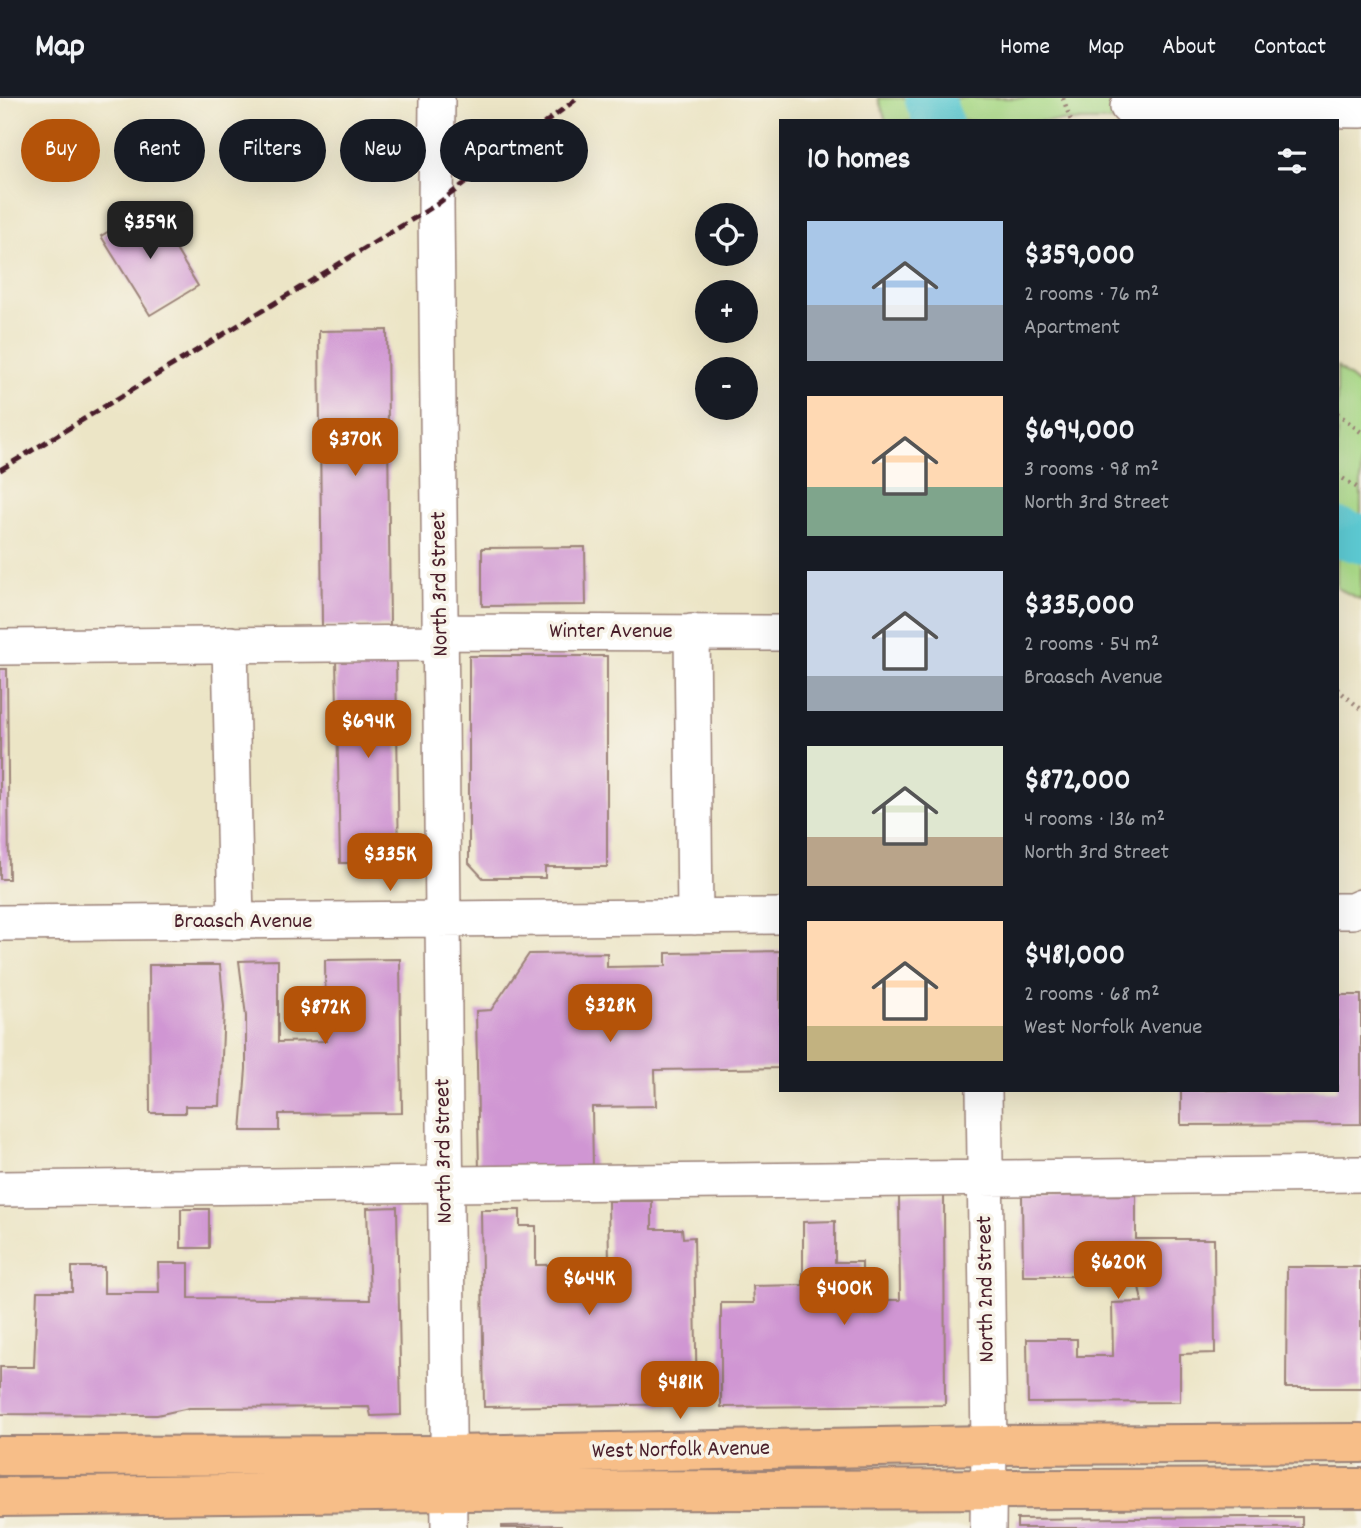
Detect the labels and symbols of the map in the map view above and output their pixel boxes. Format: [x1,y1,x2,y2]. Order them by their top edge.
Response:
pin: $359K [101,202,199,261]
pin: $370K [306,418,404,478]
street label: North 3rd Street [423,511,459,657]
street label: Winter Avenue [549,616,673,649]
pin: $694K [319,700,417,760]
pin: $335K [341,834,439,893]
street label: Braasch Avenue [174,906,312,939]
pin: $328K [561,984,659,1044]
pin: $872K [276,986,374,1046]
street label: North 3rd Street [427,1078,463,1224]
street label: North 2nd Street [969,1215,1005,1363]
pin: $620K [1069,1242,1167,1301]
pin: $644K [540,1258,638,1317]
pin: $400K [795,1268,893,1327]
pin: $481K [631,1362,729,1421]
street label: West Norfolk Avenue [592,1433,770,1469]

